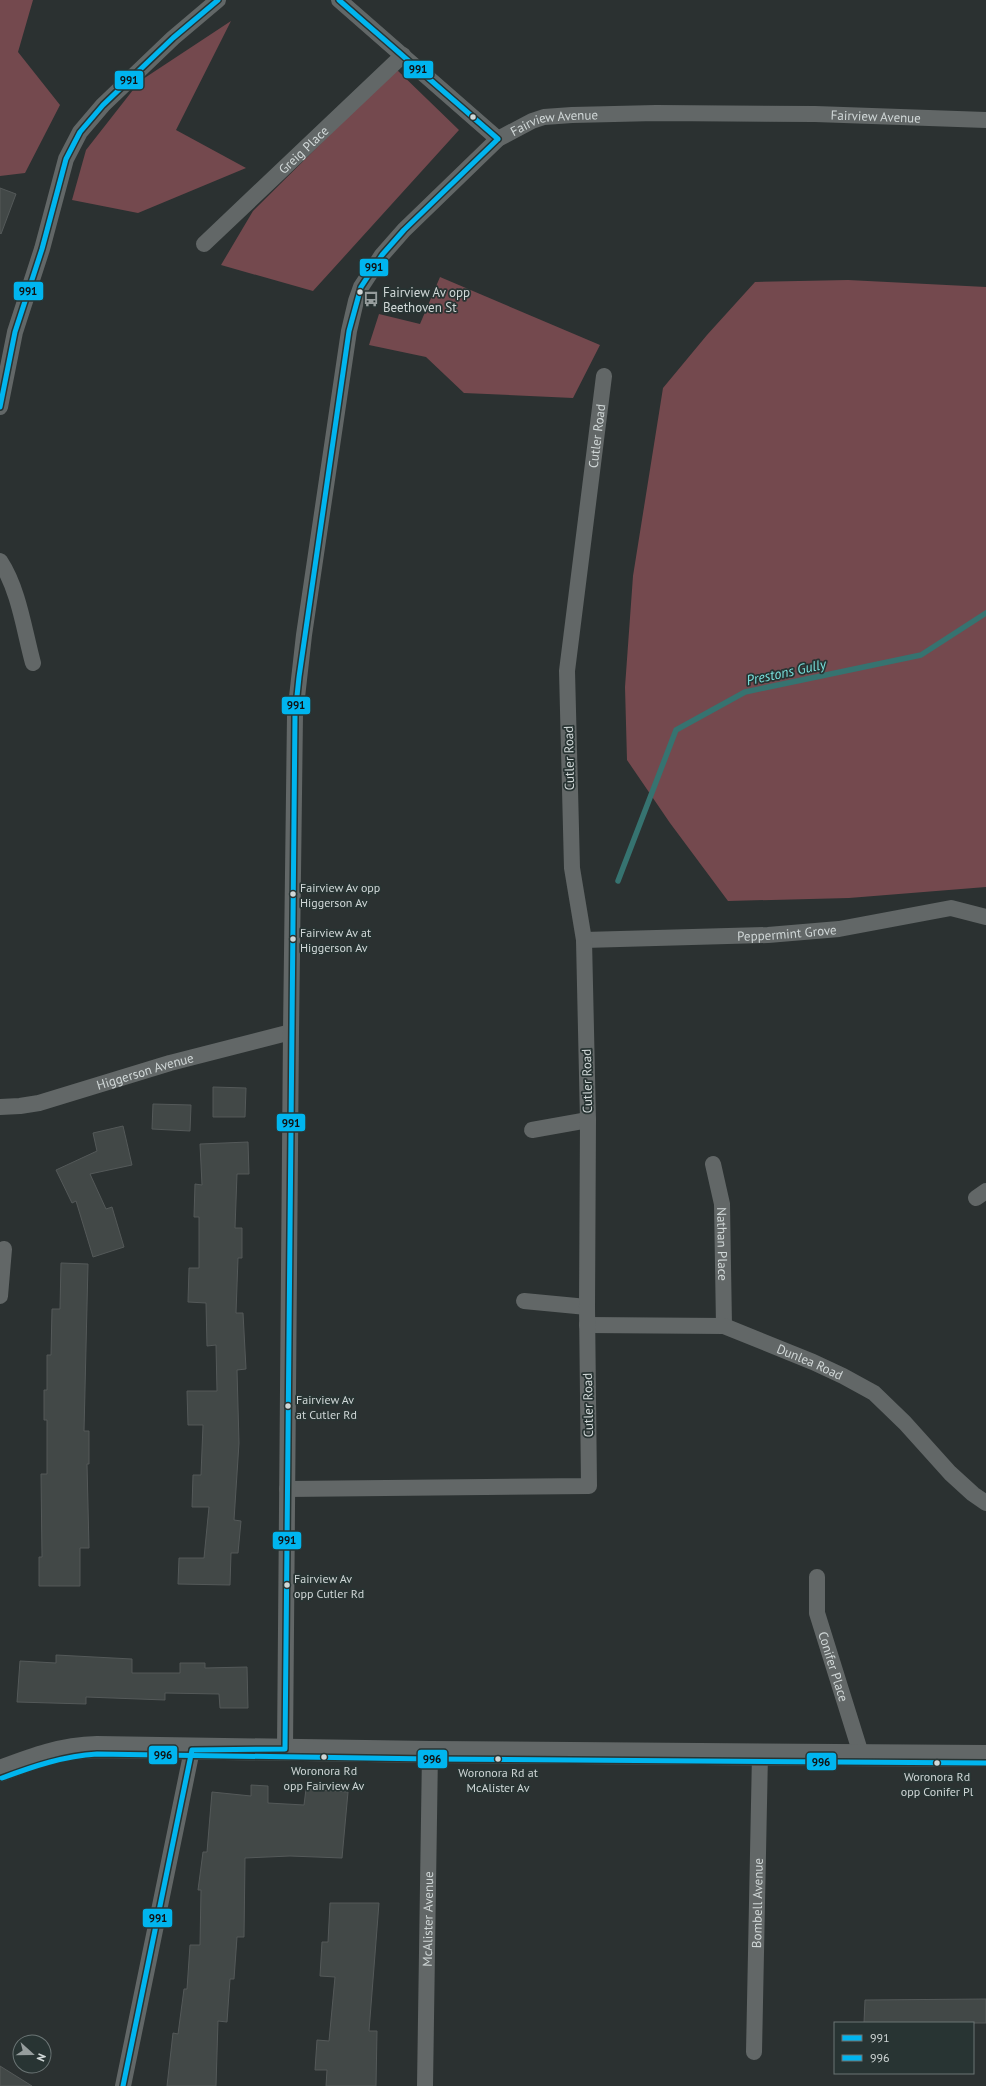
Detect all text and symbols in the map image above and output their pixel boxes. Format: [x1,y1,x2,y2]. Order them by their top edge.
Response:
line badge: 991 [403,60,434,79]
text: 991 [409,62,427,76]
line badge: 991 [114,70,144,90]
text: 991 [120,73,138,87]
street label: Fairview Avenue [507,106,598,140]
street label: Fairview Avenue [830,106,921,126]
unlabelled marker [468,112,478,122]
street label: Greig Place [275,122,332,177]
line badge: 991 [359,258,389,277]
text: 991 [365,260,383,274]
line badge: 991 [13,281,44,301]
text: 991 [19,284,37,298]
place label: Fairview Av opp Beethoven St [383,284,470,316]
unlabelled marker [355,287,365,297]
bus stop icon: Fairview Av opp Beethoven St [362,290,380,308]
street label: Cutler Road [584,403,609,469]
water label: Prestons Gully [744,655,828,689]
line badge: 991 [281,696,311,715]
text: 991 [287,698,305,712]
street label: Cutler Road [560,726,578,790]
place label: Fairview Av opp Higgerson Av [300,880,380,910]
marker: Fairview Av opp Higgerson Av [288,889,298,899]
street label: Peppermint Grove [737,921,837,944]
place label: Fairview Av at Higgerson Av [300,925,371,955]
marker: Fairview Av at Higgerson Av [288,934,298,944]
street label: Higgerson Avenue [94,1049,195,1093]
street label: Cutler Road [578,1049,596,1113]
line badge: 991 [276,1113,306,1132]
text: 991 [282,1116,300,1130]
street label: Nathan Place [714,1207,732,1281]
street label: Dunlea Road [774,1340,846,1383]
street label: Cutler Road [579,1373,597,1437]
place label: Fairview Av at Cutler Rd [296,1392,357,1422]
marker: Fairview Av at Cutler Rd [283,1401,293,1411]
line badge: 991 [272,1531,302,1550]
text: 991 [278,1533,296,1547]
place label: Fairview Av opp Cutler Rd [294,1571,364,1601]
marker: Fairview Av opp Cutler Rd [282,1580,292,1590]
street label: Conifer Place [815,1629,853,1704]
line badge: 996 [148,1745,178,1765]
text: 996 [154,1748,172,1762]
line badge: 996 [417,1749,448,1769]
marker: Woronora Rd opp Fairview Av [319,1752,329,1762]
text: 996 [423,1752,441,1766]
line badge: 996 [806,1752,837,1771]
marker: Woronora Rd at McAlister Av [493,1754,503,1764]
text: 996 [812,1755,830,1769]
marker: Woronora Rd opp Conifer Pl [932,1758,942,1768]
place label: Woronora Rd opp Fairview Av [284,1763,365,1793]
place label: Woronora Rd at McAlister Av [458,1765,538,1795]
place label: Woronora Rd opp Conifer Pl [901,1769,974,1799]
street label: Bombell Avenue [748,1858,766,1948]
street label: McAlister Avenue [418,1871,437,1967]
line badge: 991 [142,1908,173,1928]
text: 991 [149,1911,167,1925]
legend [834,2022,974,2074]
text: 991 [870,2030,890,2045]
north arrow [12,2034,52,2074]
text: 996 [870,2050,890,2065]
text: N [34,2052,49,2063]

